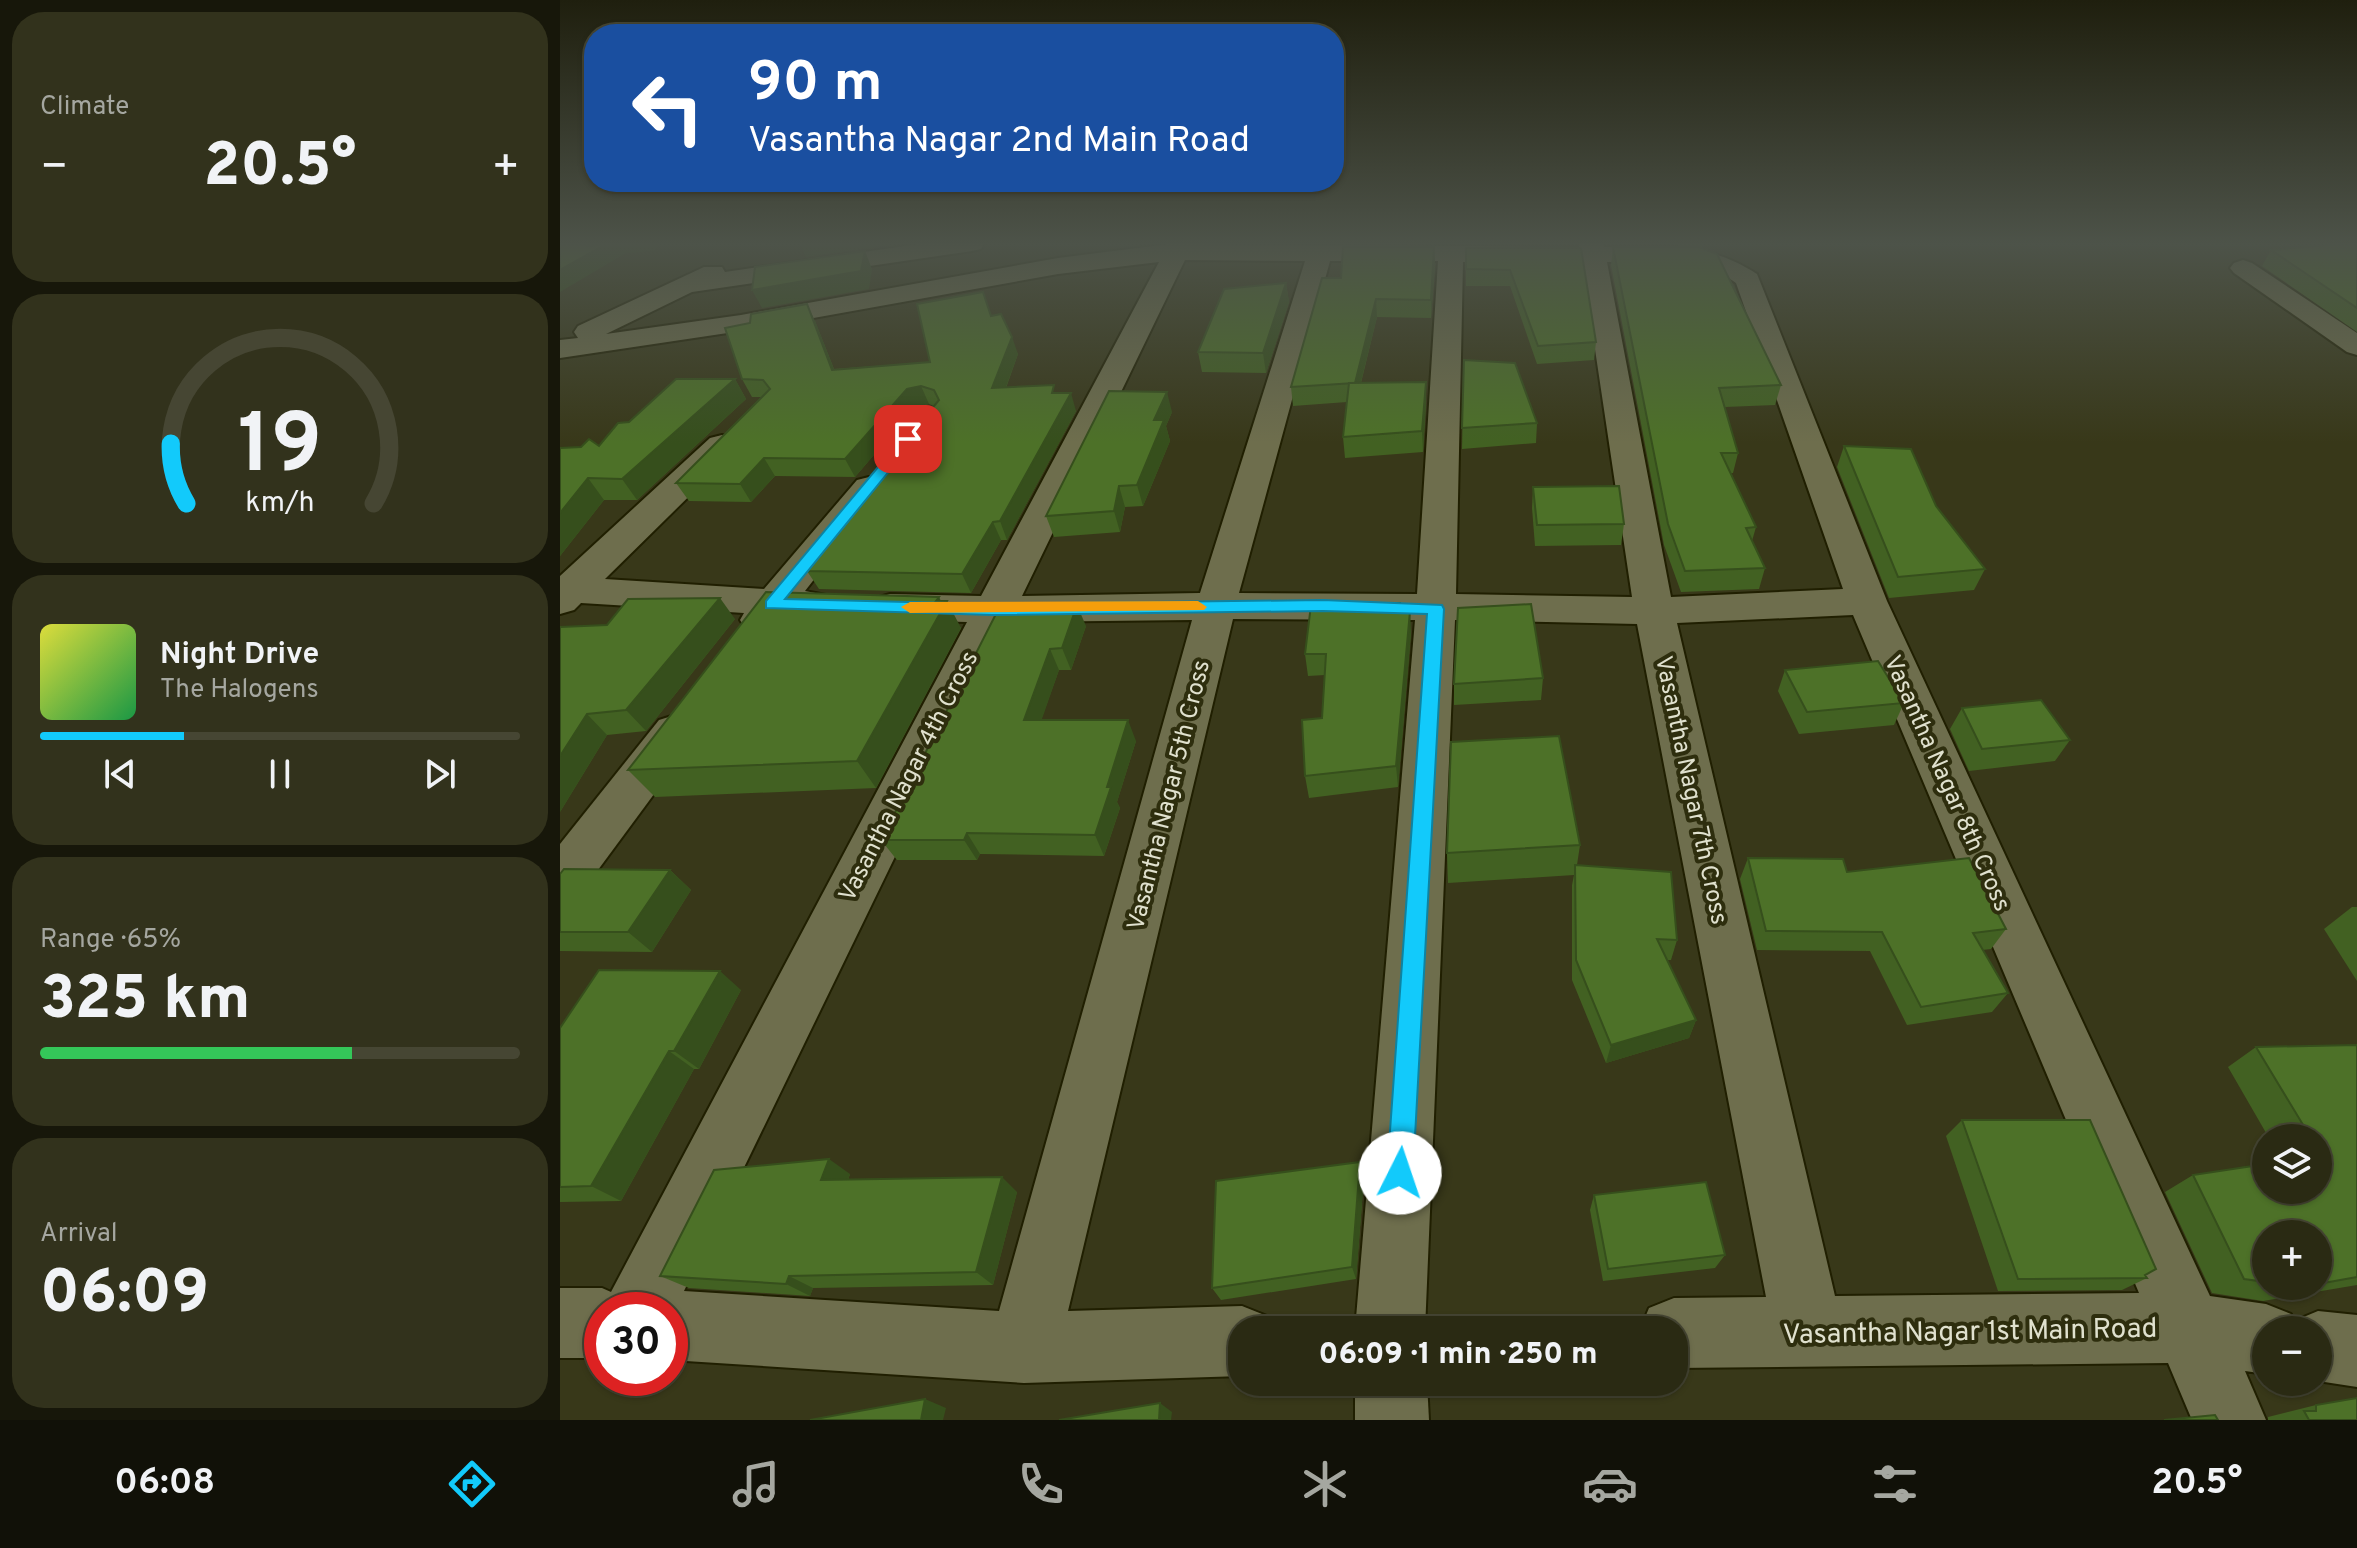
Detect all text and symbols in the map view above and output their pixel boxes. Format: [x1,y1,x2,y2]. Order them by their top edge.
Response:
text: 90 m [748,50,883,120]
icon: left [616,56,720,160]
text: Climate [40,91,129,124]
text: Vasantha Nagar 2nd Main Road [748,119,1250,165]
text: 20.5° [204,131,356,207]
text: − [40,141,68,197]
text: + [492,141,520,197]
text: 19 [238,397,322,502]
pin [874,405,942,473]
icon: arrive [886,417,930,461]
text: km/h [245,487,315,523]
text: Night Drive [160,637,319,674]
street label: Vasantha Nagar 4th Cross [833,646,986,907]
street label: Vasantha Nagar 8th Cross [1876,651,2016,916]
street label: Vasantha Nagar 7th Cross [1647,654,1733,927]
street label: Vasantha Nagar 5th Cross [1122,657,1218,934]
text: The Halogens [160,674,319,707]
icon: previous [98,752,142,796]
icon: pause [258,752,302,796]
icon: next [418,752,462,796]
text: Range · 65% [40,924,181,957]
text: 325 km [40,964,250,1040]
map controls [2252,1124,2332,1396]
button: layers [2252,1124,2332,1204]
position arrow [1358,1131,1442,1215]
text: Arrival [40,1218,118,1251]
button: + [2252,1220,2332,1300]
text: 06:09 [40,1258,209,1334]
speed limit sign: 30 [584,1292,688,1396]
street label: Vasantha Nagar 1st Main Road [1782,1312,2158,1354]
button: − [2252,1316,2332,1396]
text: 06:09 · 1 min · 250 m [1319,1337,1597,1374]
icon: directions [444,1456,500,1512]
icon: music [728,1456,784,1512]
icon: phone [1013,1456,1069,1512]
icon: climate [1297,1456,1353,1512]
icon: car [1582,1456,1638,1512]
icon: filters [1867,1456,1923,1512]
text: 06:08 [114,1461,215,1507]
text: 20.5° [2151,1461,2243,1507]

